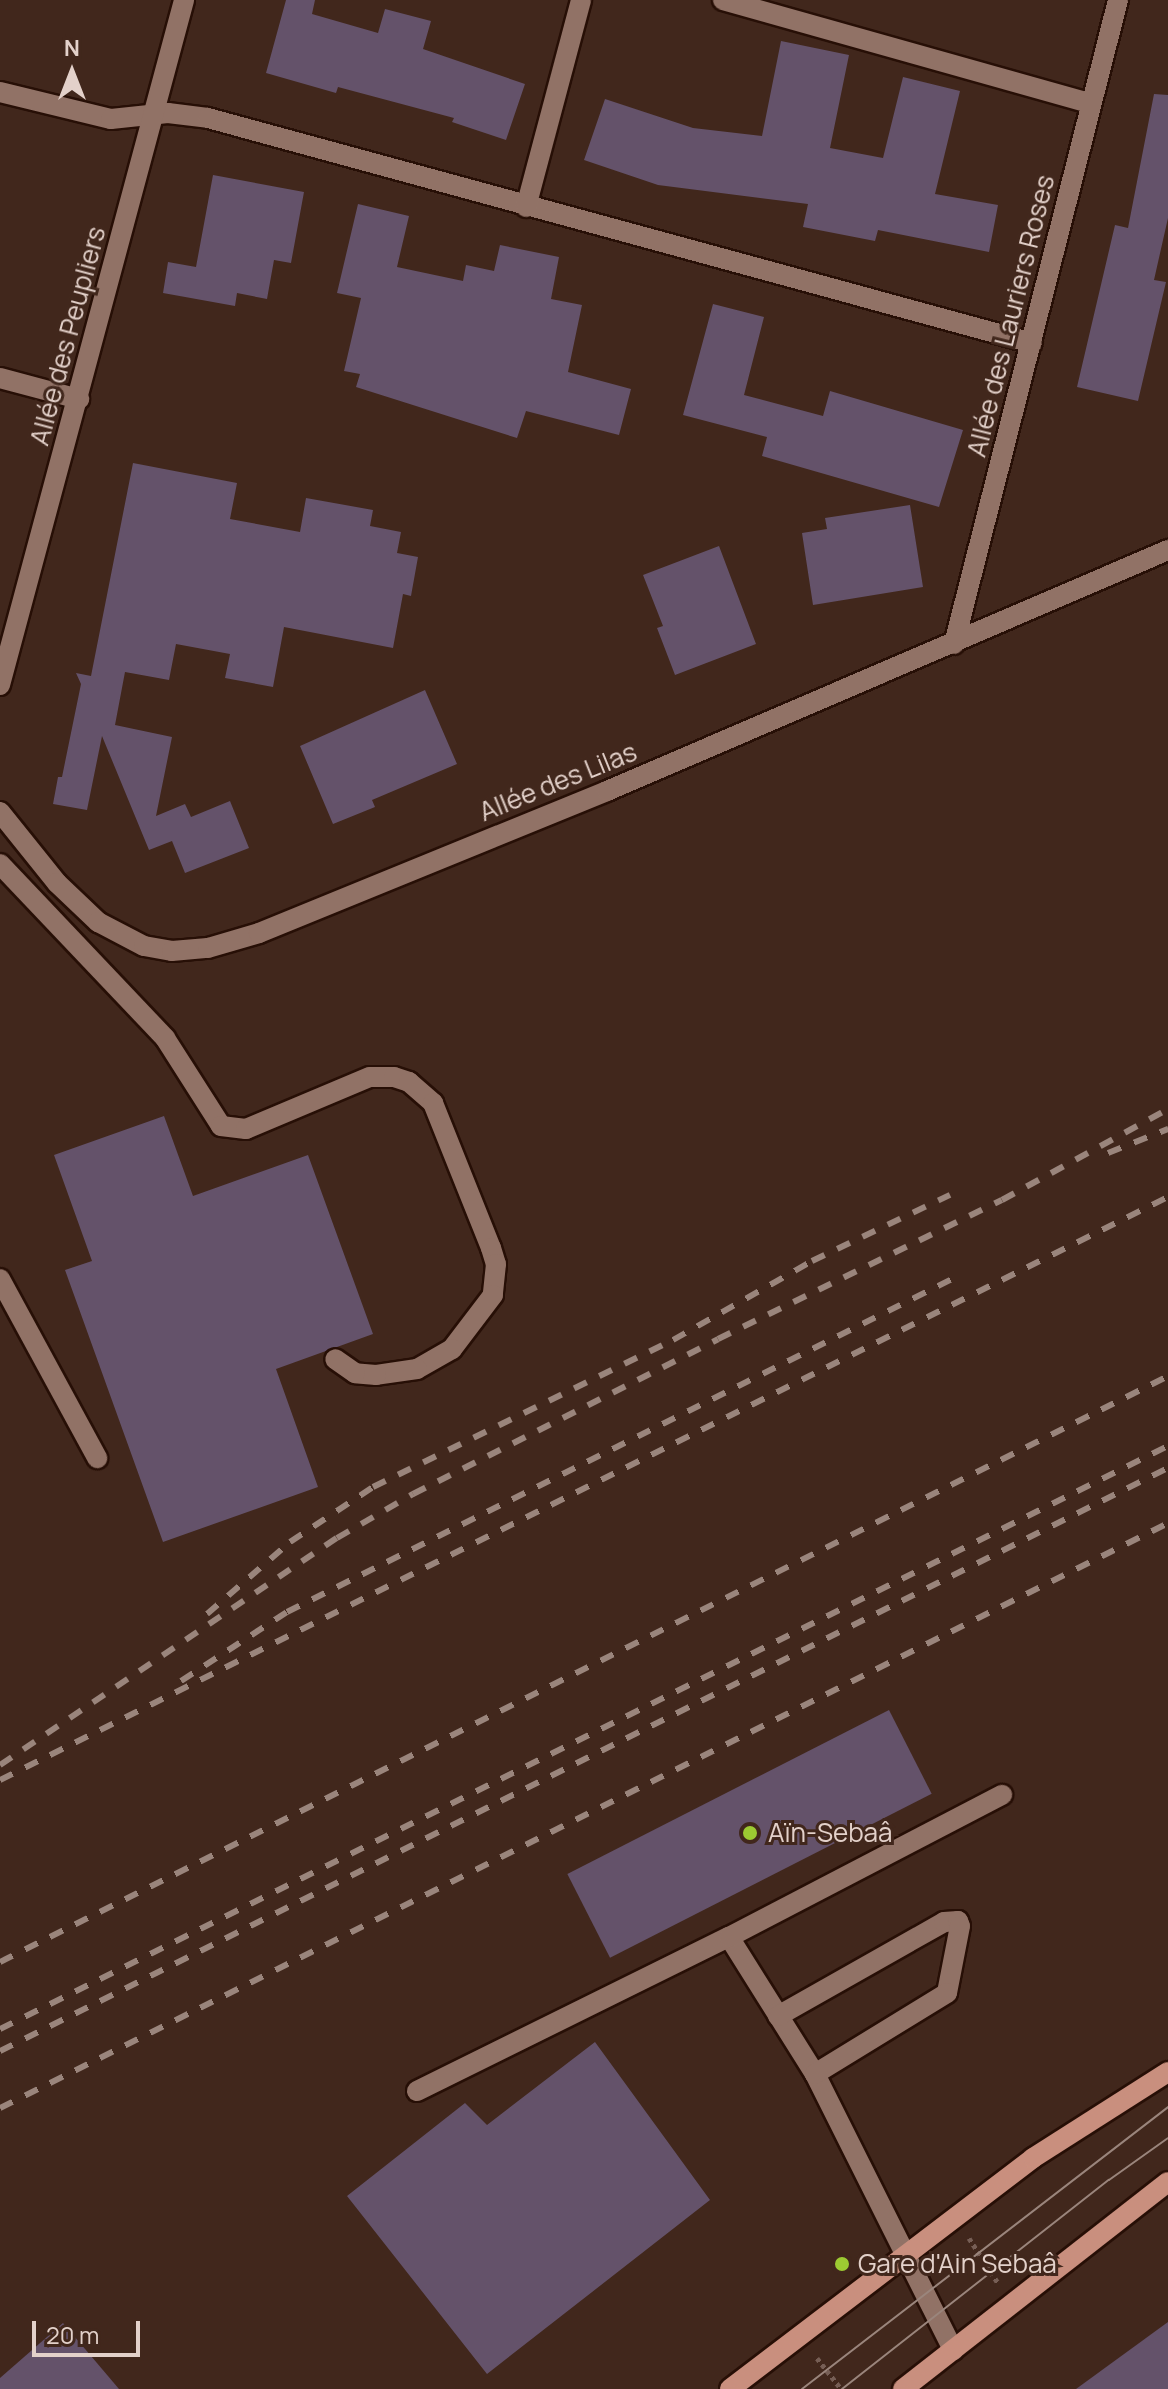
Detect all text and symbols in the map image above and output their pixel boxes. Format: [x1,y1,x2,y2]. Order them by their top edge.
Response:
north arrow [32,32,112,112]
text: N [64,33,80,63]
street label: Allée des Lauriers Roses [961,172,1061,460]
street label: Allée des Peupliers [24,223,112,449]
street label: Allée des Lilas [475,736,641,828]
place label: Aïn-Sebaâ [768,1817,892,1849]
marker: Aïn-Sebaâ [739,1822,761,1844]
place label: Gare d'Ain Sebaâ [858,2248,1057,2280]
marker: Gare d'Ain Sebaâ [833,2255,851,2273]
scale bar [36,2305,144,2355]
text: 20 m [46,2318,99,2351]

